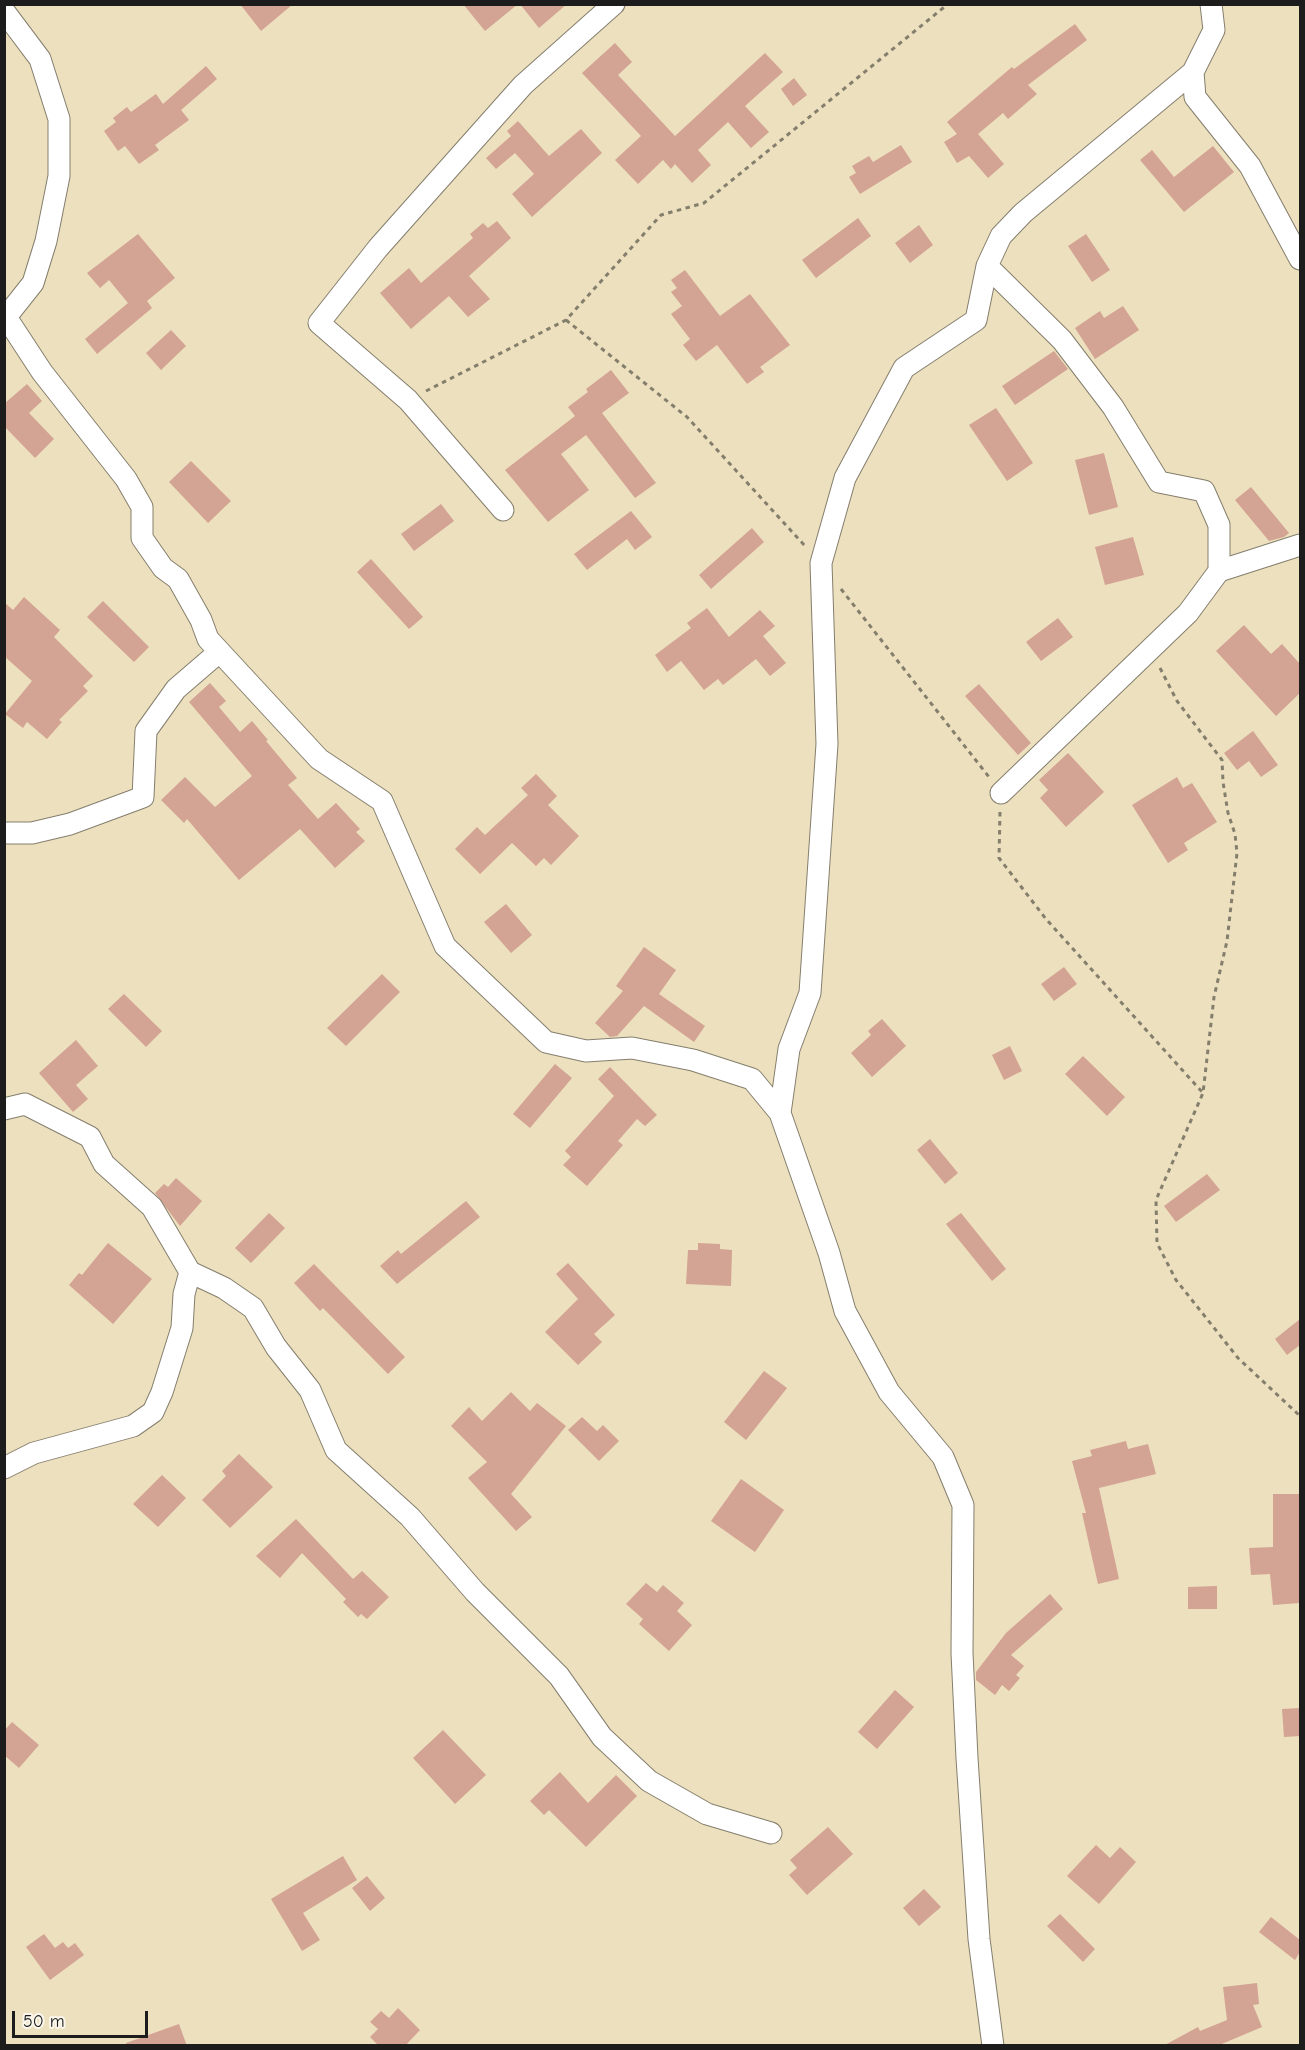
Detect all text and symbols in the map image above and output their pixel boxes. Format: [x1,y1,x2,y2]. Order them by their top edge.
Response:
scale bar [15,1999,152,2037]
text: 50 m [23,2011,65,2032]

